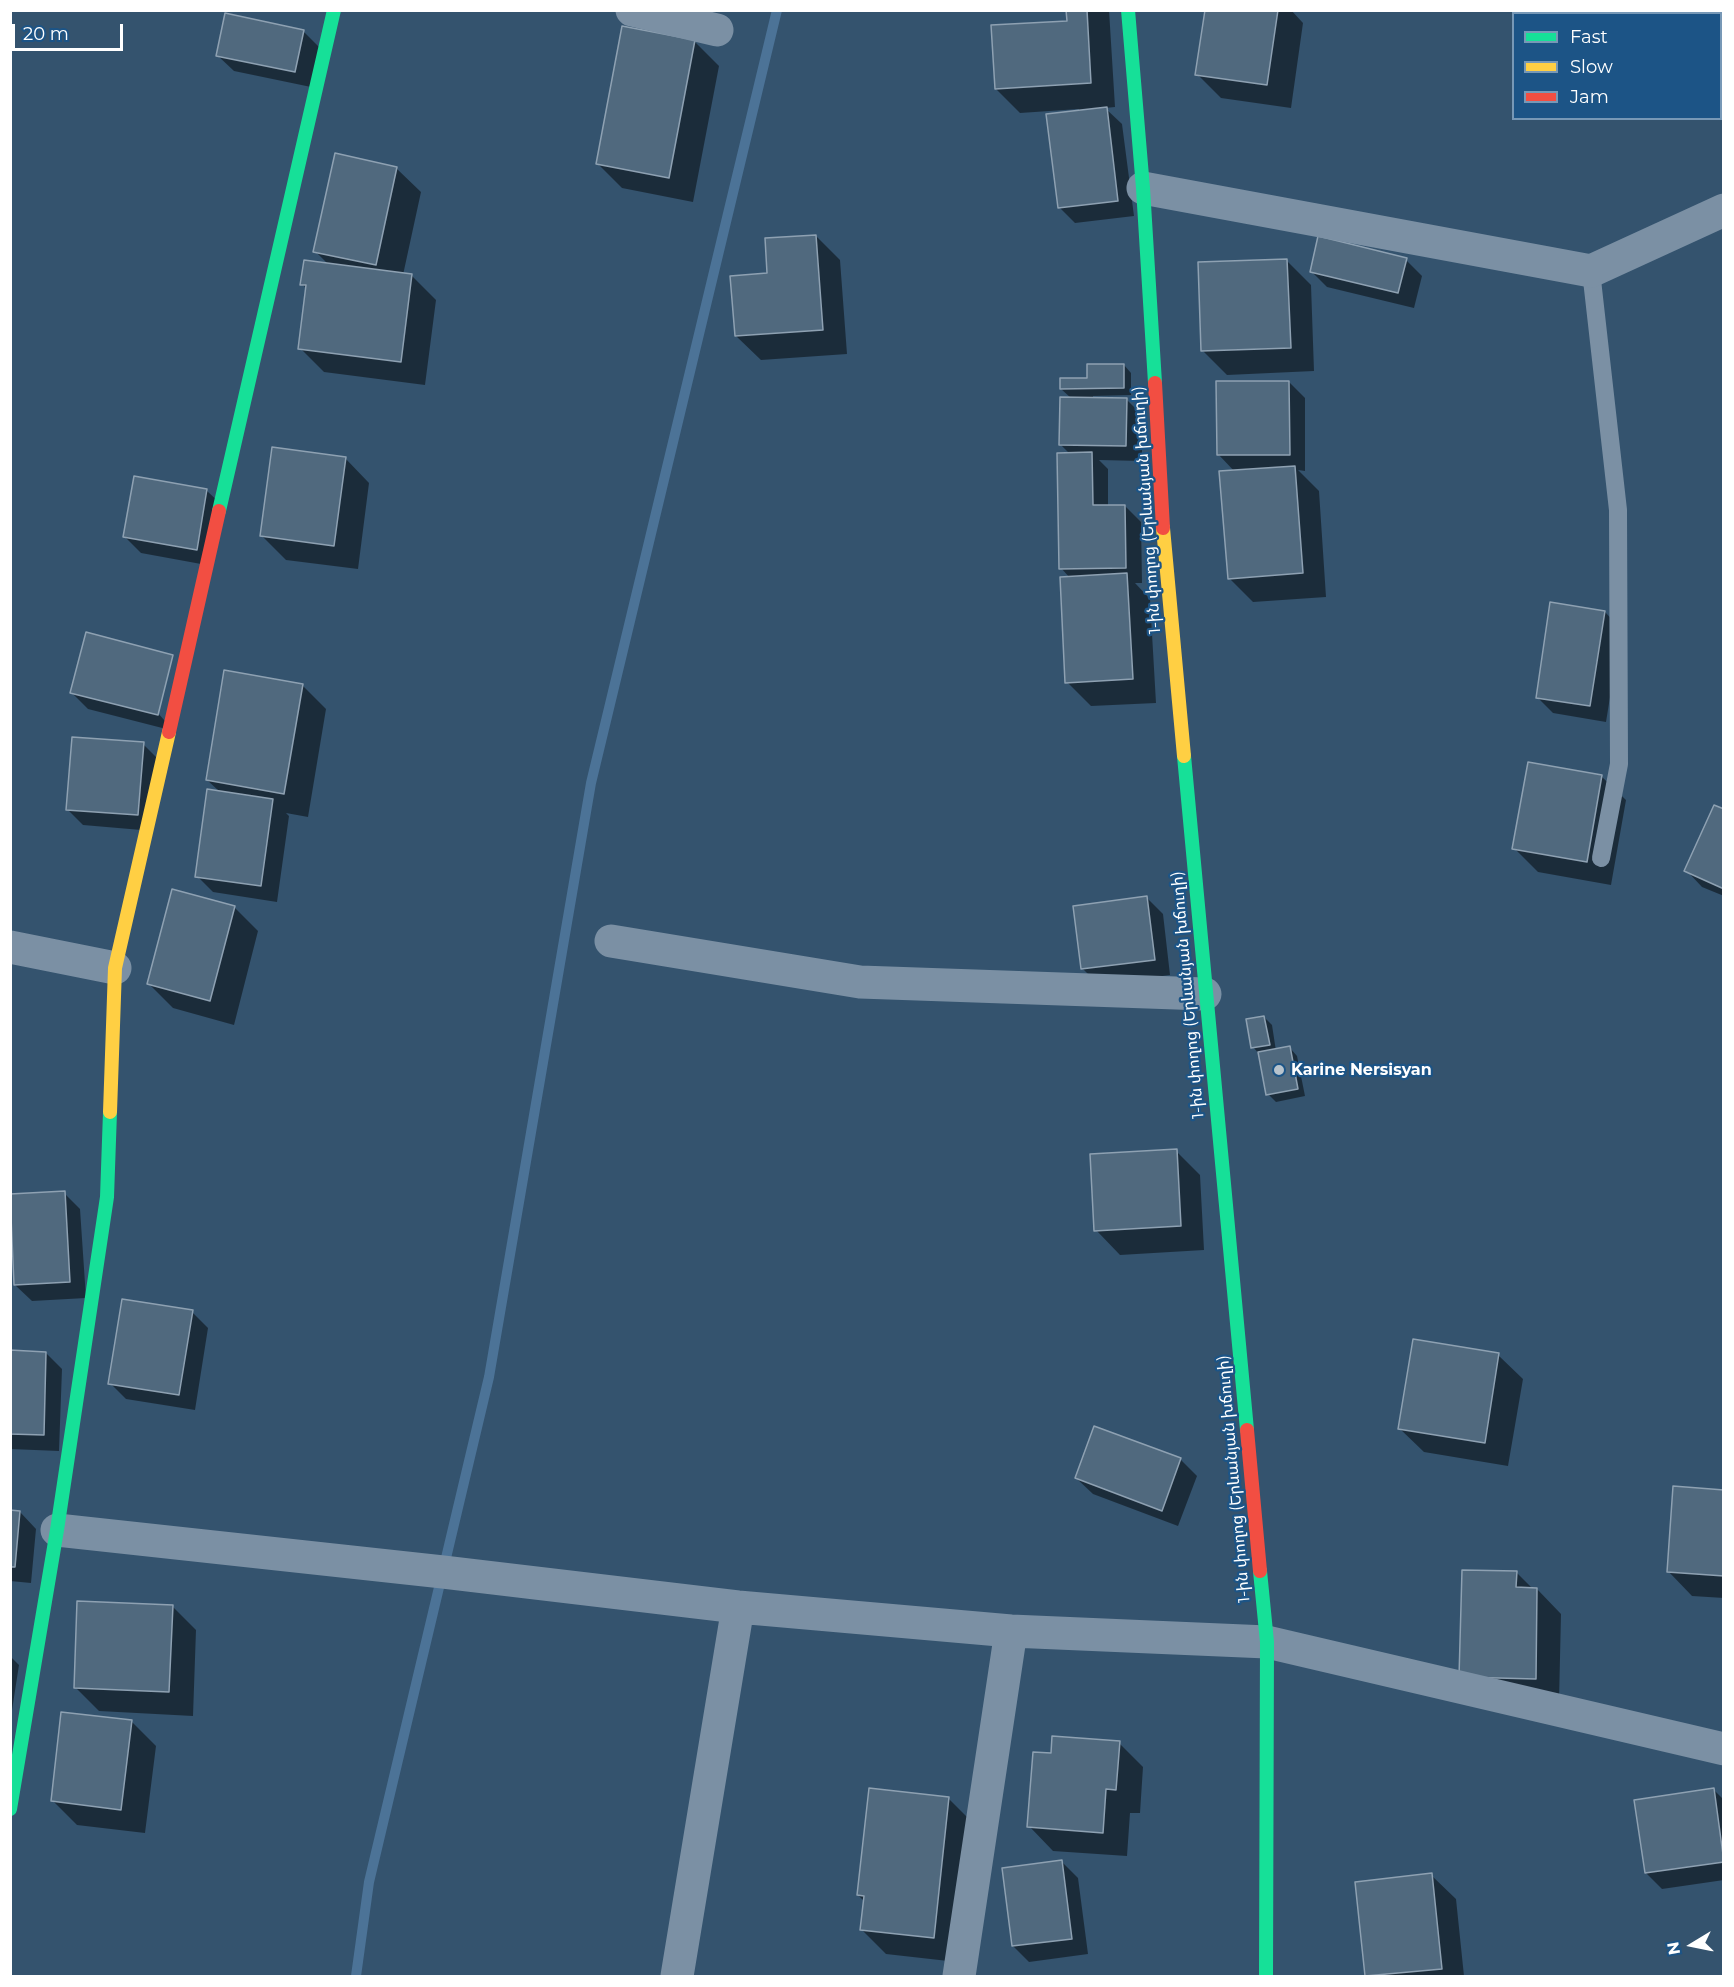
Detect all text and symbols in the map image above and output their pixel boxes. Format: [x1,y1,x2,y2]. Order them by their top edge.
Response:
scale bar [15,12,126,50]
legend [1512,12,1722,120]
text: 20 m [23,23,69,45]
text: Fast [1570,26,1608,48]
text: Slow [1570,56,1613,78]
text: Jam [1570,86,1609,108]
street label: 1-ին փողոց (Երևանյան խճուղի) [1129,385,1165,635]
street label: 1-ին փողոց (Երևանյան խճուղի) [1168,870,1208,1120]
place label: Karine Nersisyan [1291,1060,1432,1080]
marker: Karine Nersisyan [1272,1063,1286,1077]
street label: 1-ին փողոց (Երևանյան խճուղի) [1214,1354,1254,1604]
north arrow [1662,1915,1722,1975]
text: N [1663,1940,1684,1956]

